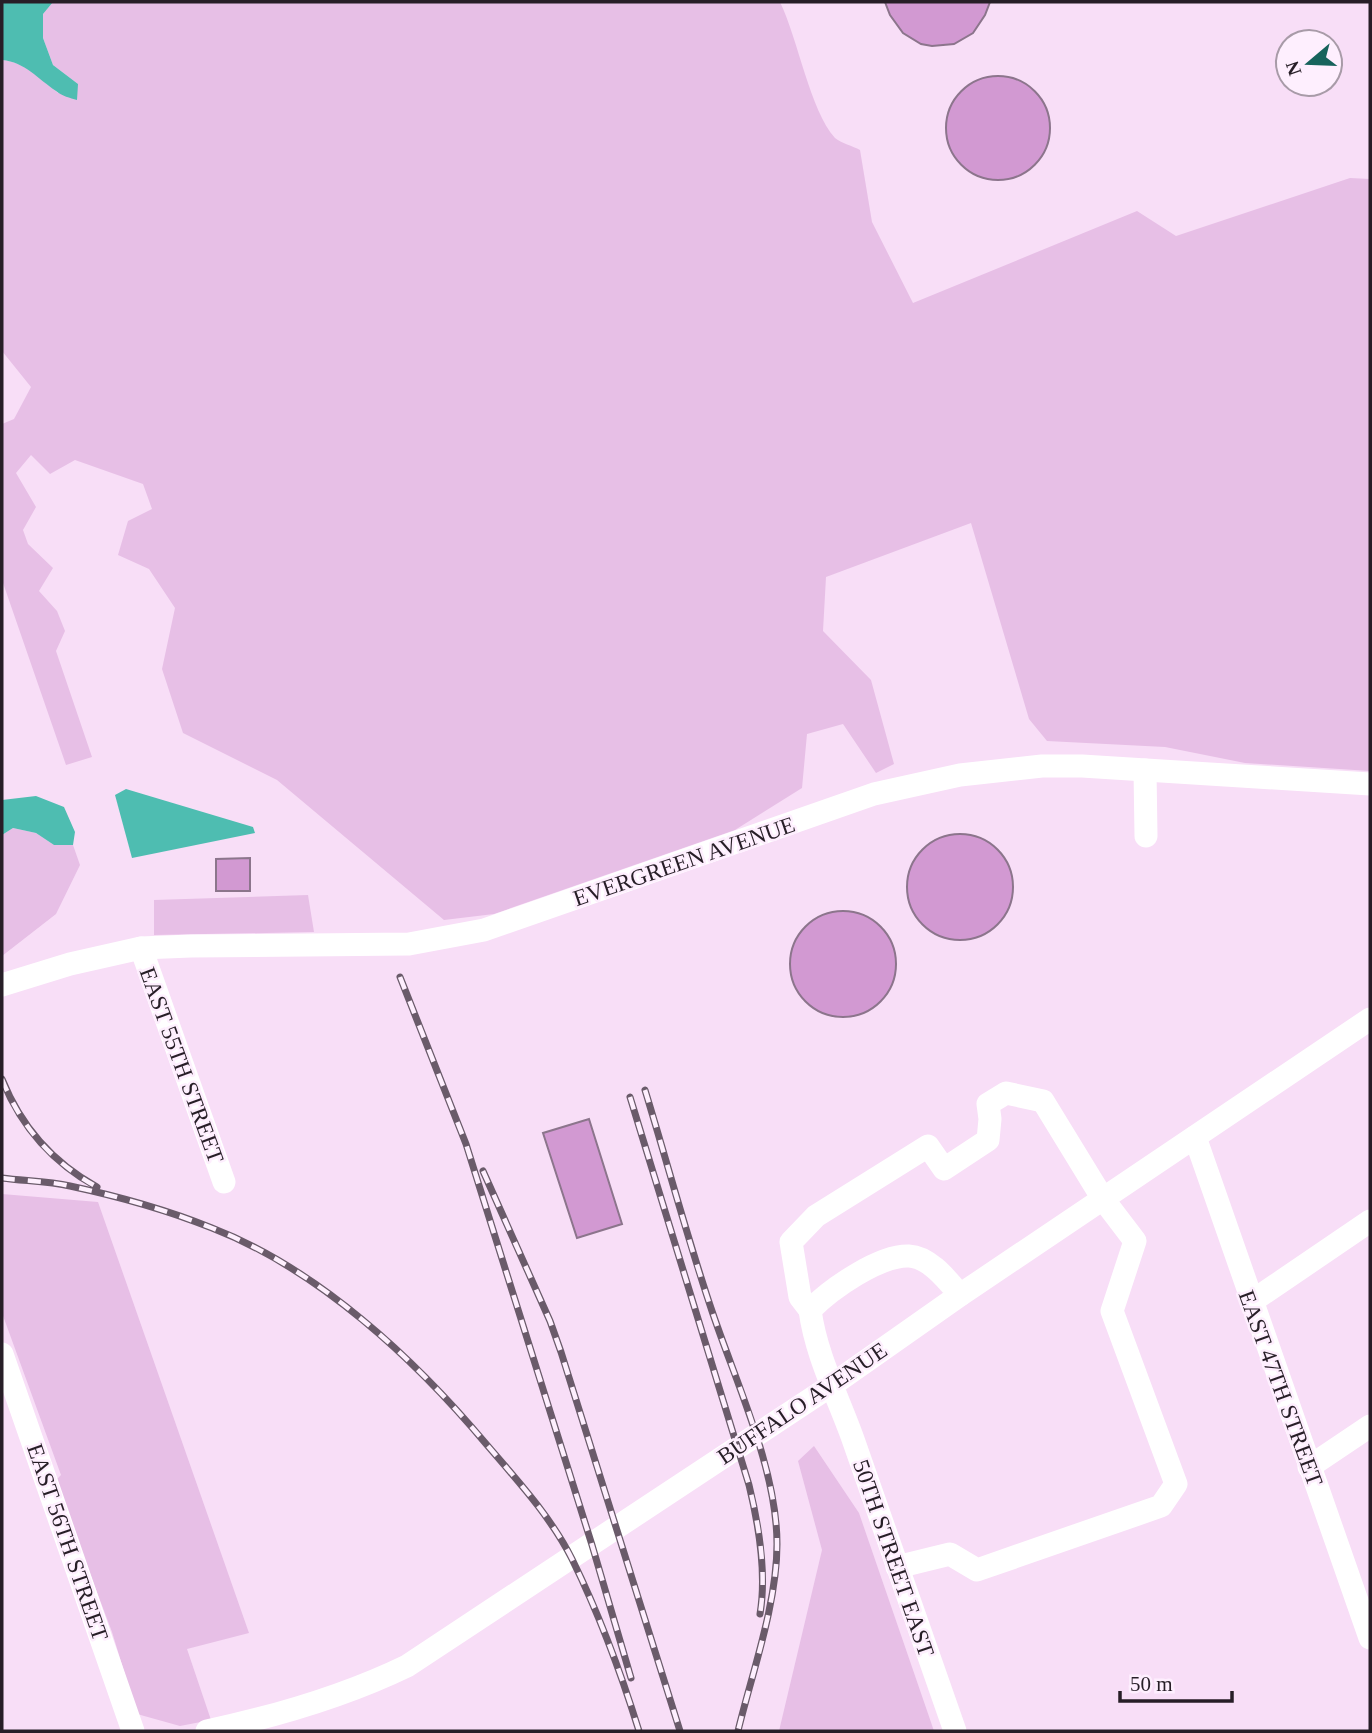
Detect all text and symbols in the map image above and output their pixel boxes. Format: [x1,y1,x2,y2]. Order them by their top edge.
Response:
north arrow [1274,28,1344,98]
text: N [1281,58,1306,78]
street label: EVERGREEN AVENUE [570,812,798,911]
street label: EAST 55TH STREET [134,964,229,1167]
street label: EAST 47TH STREET [1233,1287,1328,1490]
street label: BUFFALO AVENUE [713,1337,892,1469]
street label: EAST 56TH STREET [22,1440,113,1644]
street label: 50TH STREET EAST [848,1456,939,1660]
scale bar [1120,1660,1232,1704]
text: 50 m [1130,1672,1173,1696]

